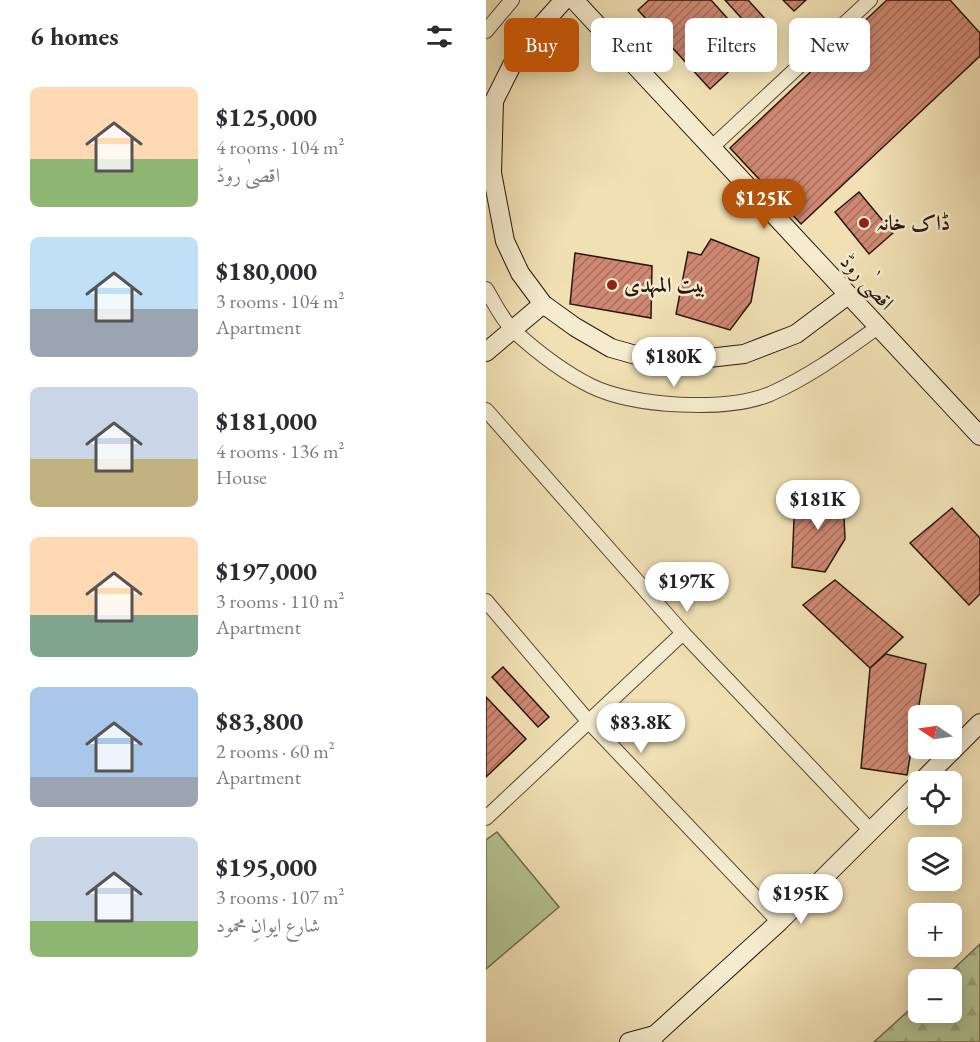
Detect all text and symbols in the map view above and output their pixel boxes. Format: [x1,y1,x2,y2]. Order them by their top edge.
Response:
chip: Buy [504,18,579,72]
chip: Rent [591,18,673,72]
chip: Filters [685,18,777,72]
chip: New [789,18,870,72]
text: 6 homes [30,19,119,53]
icon: filters [423,20,456,53]
text: $125,000 [216,100,317,134]
icon: home [78,111,150,183]
text: 4 rooms · 104 m² [216,134,344,160]
text: اقصیٰ روڈ [216,162,280,188]
pin: $125K [722,179,806,230]
text: $125K [736,185,792,211]
place label: ڈاک خانہ [876,209,950,236]
marker: ڈاک خانہ [857,216,871,230]
street label: اقصیٰ روڈ [833,245,903,317]
text: $180,000 [216,254,317,288]
icon: home [78,261,150,333]
place label: بیت المہدی [624,271,705,299]
marker: بیت المہدی [605,278,619,292]
text: 3 rooms · 104 m² [216,288,344,314]
text: Apartment [216,314,301,340]
pin: $180K [632,337,716,388]
text: $180K [646,343,702,369]
text: $181,000 [216,404,317,438]
icon: home [78,411,150,483]
text: 4 rooms · 136 m² [216,438,344,464]
text: House [216,464,267,490]
pin: $181K [776,480,860,531]
text: $181K [790,486,846,512]
text: $197,000 [216,554,317,588]
icon: home [78,561,150,633]
pin: $197K [645,562,729,613]
text: $197K [659,568,715,594]
text: 3 rooms · 110 m² [216,588,344,614]
text: Apartment [216,614,301,640]
pin: $83.8K [592,703,690,754]
text: $83,800 [216,704,303,738]
north arrow [908,705,962,759]
map controls [908,705,962,1023]
text: $83.8K [610,709,672,735]
icon: home [78,711,150,783]
text: 2 rooms · 60 m² [216,738,335,764]
text: Apartment [216,764,301,790]
button: locate [908,771,962,825]
button: layers [908,837,962,891]
text: $195,000 [216,850,317,884]
icon: home [78,861,150,933]
pin: $195K [759,874,843,925]
text: $195K [773,880,829,906]
text: 3 rooms · 107 m² [216,884,344,910]
button: + [908,903,962,957]
text: شارع ایوانِ محمود [216,912,320,938]
button: − [908,969,962,1023]

